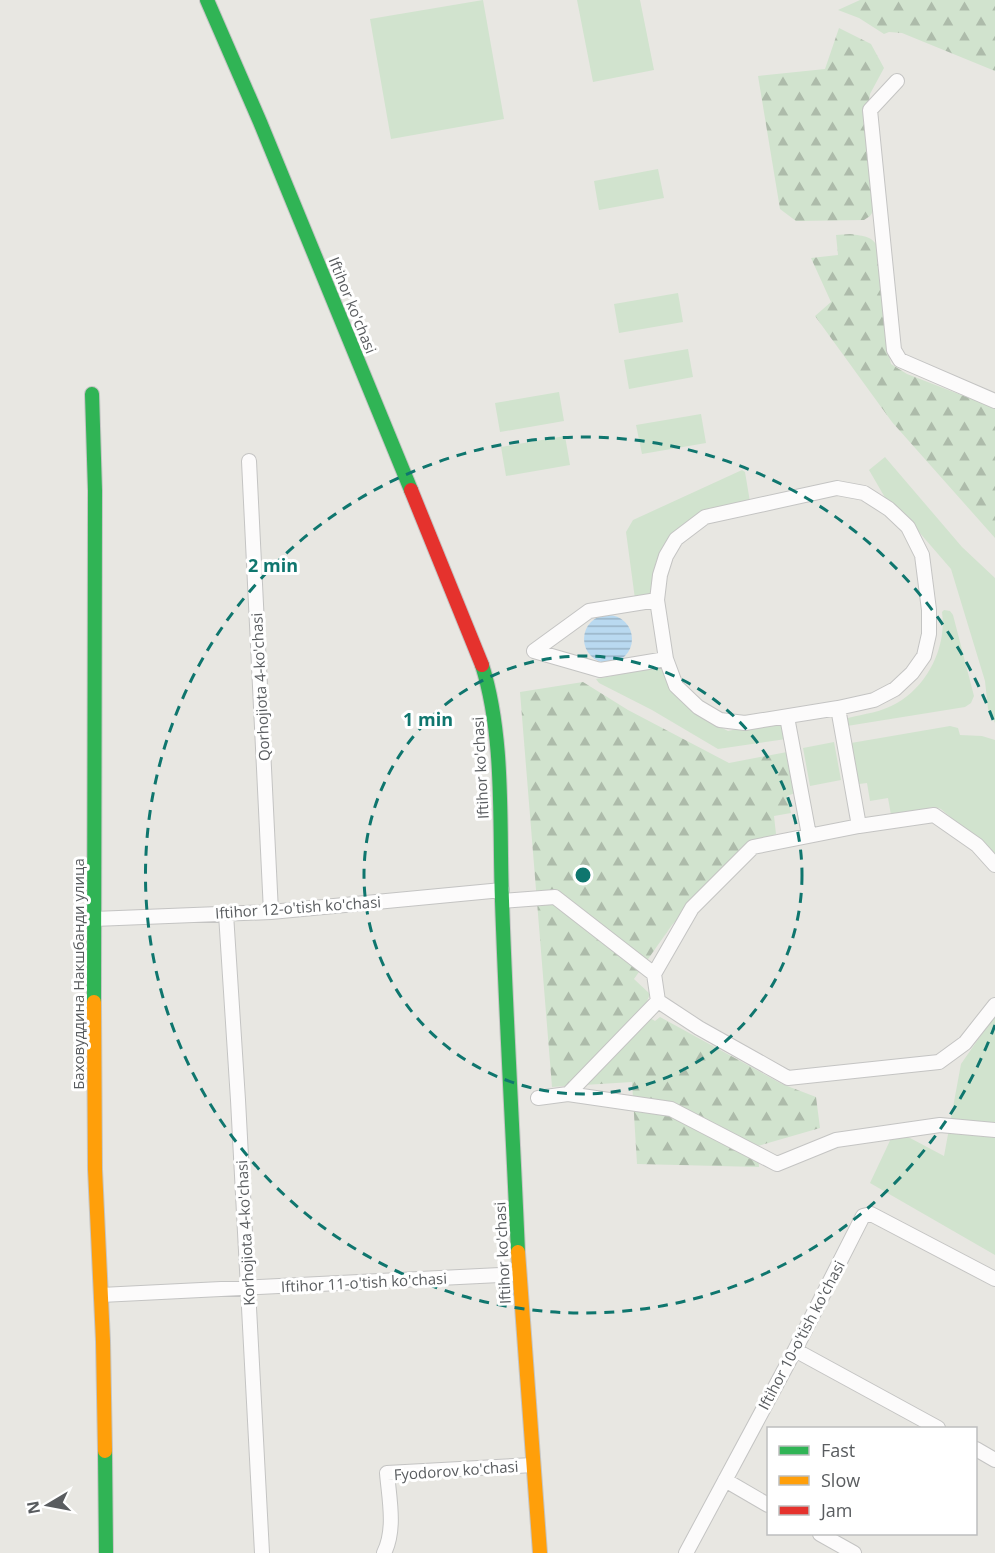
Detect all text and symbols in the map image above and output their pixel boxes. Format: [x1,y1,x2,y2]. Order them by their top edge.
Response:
street label: Iftihor ko'chasi [325,254,381,356]
text: 2 min [248,553,298,577]
street label: Qorhojiota 4-ko'chasi [246,612,274,762]
text: 1 min [403,707,453,731]
street label: Iftihor ko'chasi [467,716,493,820]
street label: Баховуддина Накшбанди улица [68,858,88,1090]
centre of rings [573,865,593,885]
street label: Iftihor 12-o'tish ko'chasi [214,891,382,923]
street label: Korhojiota 4-ko'chasi [231,1160,259,1306]
street label: Iftihor ko'chasi [489,1201,515,1305]
street label: Iftihor 10-o'tish ko'chasi [753,1257,849,1413]
street label: Iftihor 11-o'tish ko'chasi [281,1268,447,1296]
legend [767,1427,977,1535]
text: Fast [821,1438,855,1462]
street label: Fyodorov ko'chasi [393,1456,519,1484]
text: Slow [821,1468,860,1492]
north arrow [18,1475,78,1535]
text: Jam [819,1498,853,1522]
text: N [21,1499,45,1516]

